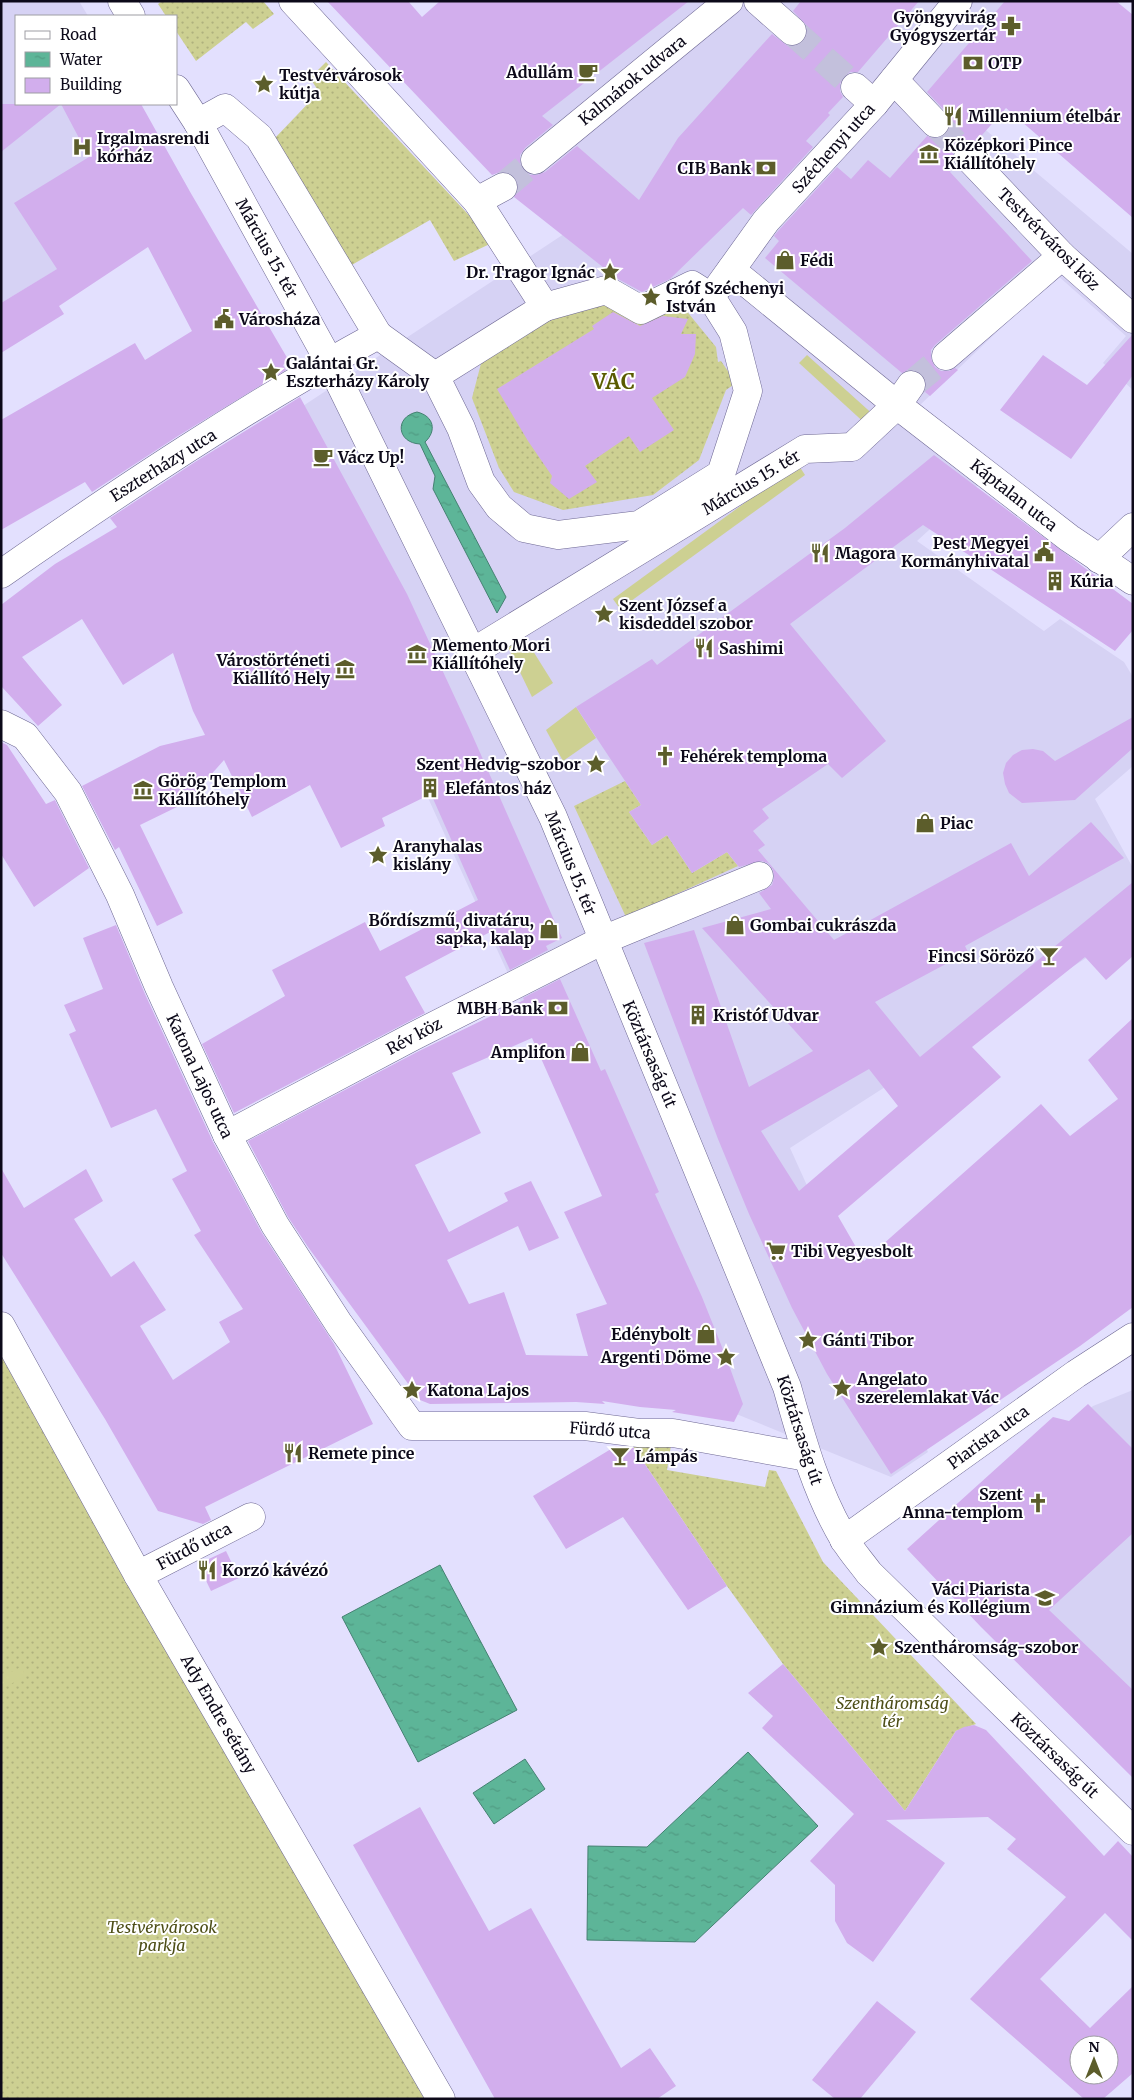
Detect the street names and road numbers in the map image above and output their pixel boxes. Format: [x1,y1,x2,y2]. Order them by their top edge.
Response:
street label: Kalmárok udvara [574,30,690,129]
street label: Széchenyi utca [787,99,879,197]
street label: Testvérvárosi köz [994,184,1104,294]
street label: Március 15. tér [231,195,303,301]
street label: Eszterházy utca [106,424,220,506]
street label: Március 15. tér [699,445,803,519]
street label: Káptalan utca [966,455,1062,536]
street label: Március 15. tér [541,808,601,918]
street label: Köztársaság út [618,998,682,1111]
street label: Katona Lajos utca [162,1010,238,1142]
street label: Rév köz [383,1013,445,1059]
street label: Köztársaság út [773,1373,827,1488]
street label: Piarista utca [944,1401,1033,1473]
street label: Fürdő utca [569,1417,652,1443]
street label: Fürdő utca [153,1518,235,1574]
street label: Ady Endre sétány [176,1650,261,1778]
street label: Köztársaság út [1007,1708,1104,1802]

